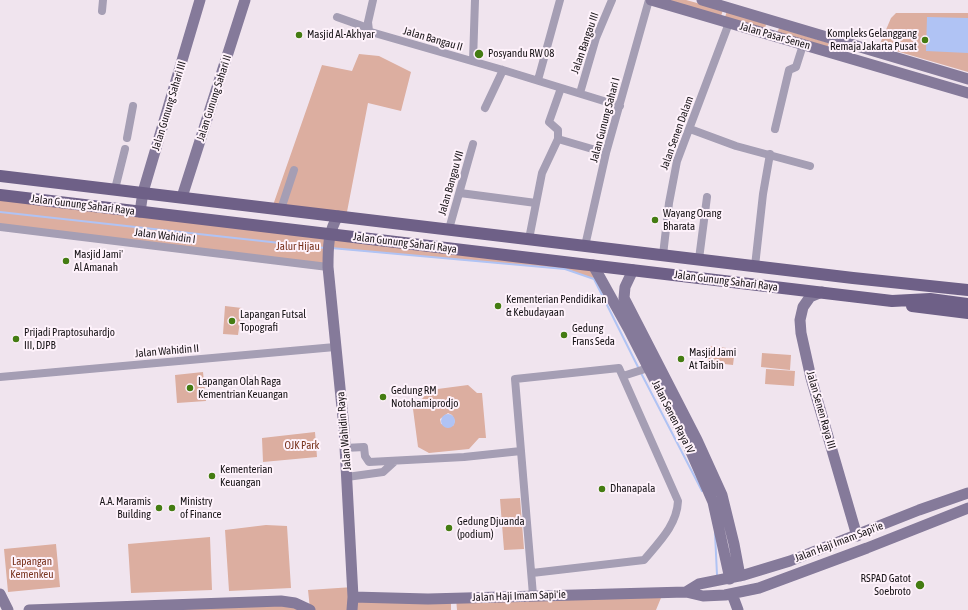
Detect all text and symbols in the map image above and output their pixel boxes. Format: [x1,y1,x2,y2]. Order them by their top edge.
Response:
street label: Jalan Bangau III [568,11,602,75]
street label: Jalan Pasar Senen [738,20,812,52]
street label: Jalan Bangau II [402,24,464,54]
place label: Kompleks Gelanggang Remaja Jakarta Pusat [827,27,917,53]
place label: Masjid Al-Akhyar [307,28,375,42]
marker: Masjid Al-Akhyar [294,30,304,40]
marker: Kompleks Gelanggang Remaja Jakarta Pusat [920,35,930,45]
place label: Posyandu RW 08 [488,47,554,61]
marker: Posyandu RW 08 [473,48,485,60]
street label: Jalan Gunung Sahari II [194,53,234,143]
street label: Jalan Gunung Sahari III [149,60,189,152]
street label: Jalan Gunung Sahari I [587,76,623,164]
street label: Jalan Senen Dalam [658,94,696,172]
street label: Jalan Bangau VII [435,149,467,217]
street label: Jalan Gunung Sahari Raya [30,192,136,218]
place label: Wayang Orang Bharata [663,207,721,233]
marker: Wayang Orang Bharata [650,215,660,225]
street label: Jalan Wahidin I [134,226,196,246]
street label: Jalan Gunung Sahari Raya [352,230,458,256]
park label: Jalur Hijau [276,240,320,254]
place label: Masjid Jami' Al Amanah [74,248,123,274]
marker: Masjid Jami' Al Amanah [61,256,71,266]
street label: Jalan Gunung Sahari Raya [673,268,779,294]
place label: Kementerian Pendidikan & Kebudayaan [506,293,607,319]
marker: Kementerian Pendidikan & Kebudayaan [493,301,503,311]
place label: Lapangan Futsal Topografi [240,308,306,334]
marker: Lapangan Futsal Topografi [227,316,237,326]
place label: Gedung Frans Seda [572,322,615,348]
place label: Prijadi Praptosuhardjo III, DJPB [24,326,115,352]
marker: Gedung Frans Seda [559,330,569,340]
marker: Prijadi Praptosuhardjo III, DJPB [11,334,21,344]
street label: Jalan Wahidin II [134,342,200,360]
place label: Masjid Jami At Taibin [689,346,736,372]
marker: Masjid Jami At Taibin [676,354,686,364]
street label: Jalan Senen Raya III [804,370,838,450]
place label: Lapangan Olah Raga Kementrian Keuangan [198,375,288,401]
street label: Jalan Senen Raya IV [649,378,697,456]
marker: Lapangan Olah Raga Kementrian Keuangan [185,383,195,393]
place label: Gedung RM Notohamiprodjo [391,384,458,410]
street label: Jalan Wahidin Raya [334,391,354,471]
marker: Gedung RM Notohamiprodjo [378,392,388,402]
park label: OJK Park [285,439,319,453]
place label: Kementerian Keuangan [220,463,273,489]
marker: Kementerian Keuangan [207,471,217,481]
place label: Dhanapala [610,482,655,496]
marker: Dhanapala [597,484,607,494]
place label: A.A. Maramis Building [100,495,151,521]
place label: Ministry of Finance [180,495,222,521]
marker: A.A. Maramis Building [154,503,164,513]
marker: Ministry of Finance [167,503,177,513]
place label: Gedung Djuanda (podium) [457,515,525,541]
street label: Jalan Haji Imam Sapi'ie [793,519,885,565]
marker: Gedung Djuanda (podium) [444,523,454,533]
park label: Lapangan Kemenkeu [10,555,54,581]
place label: RSPAD Gatot Soebroto [861,572,911,598]
marker: RSPAD Gatot Soebroto [914,579,926,591]
street label: Jalan Haji Imam Sapi'ie [472,588,566,604]

